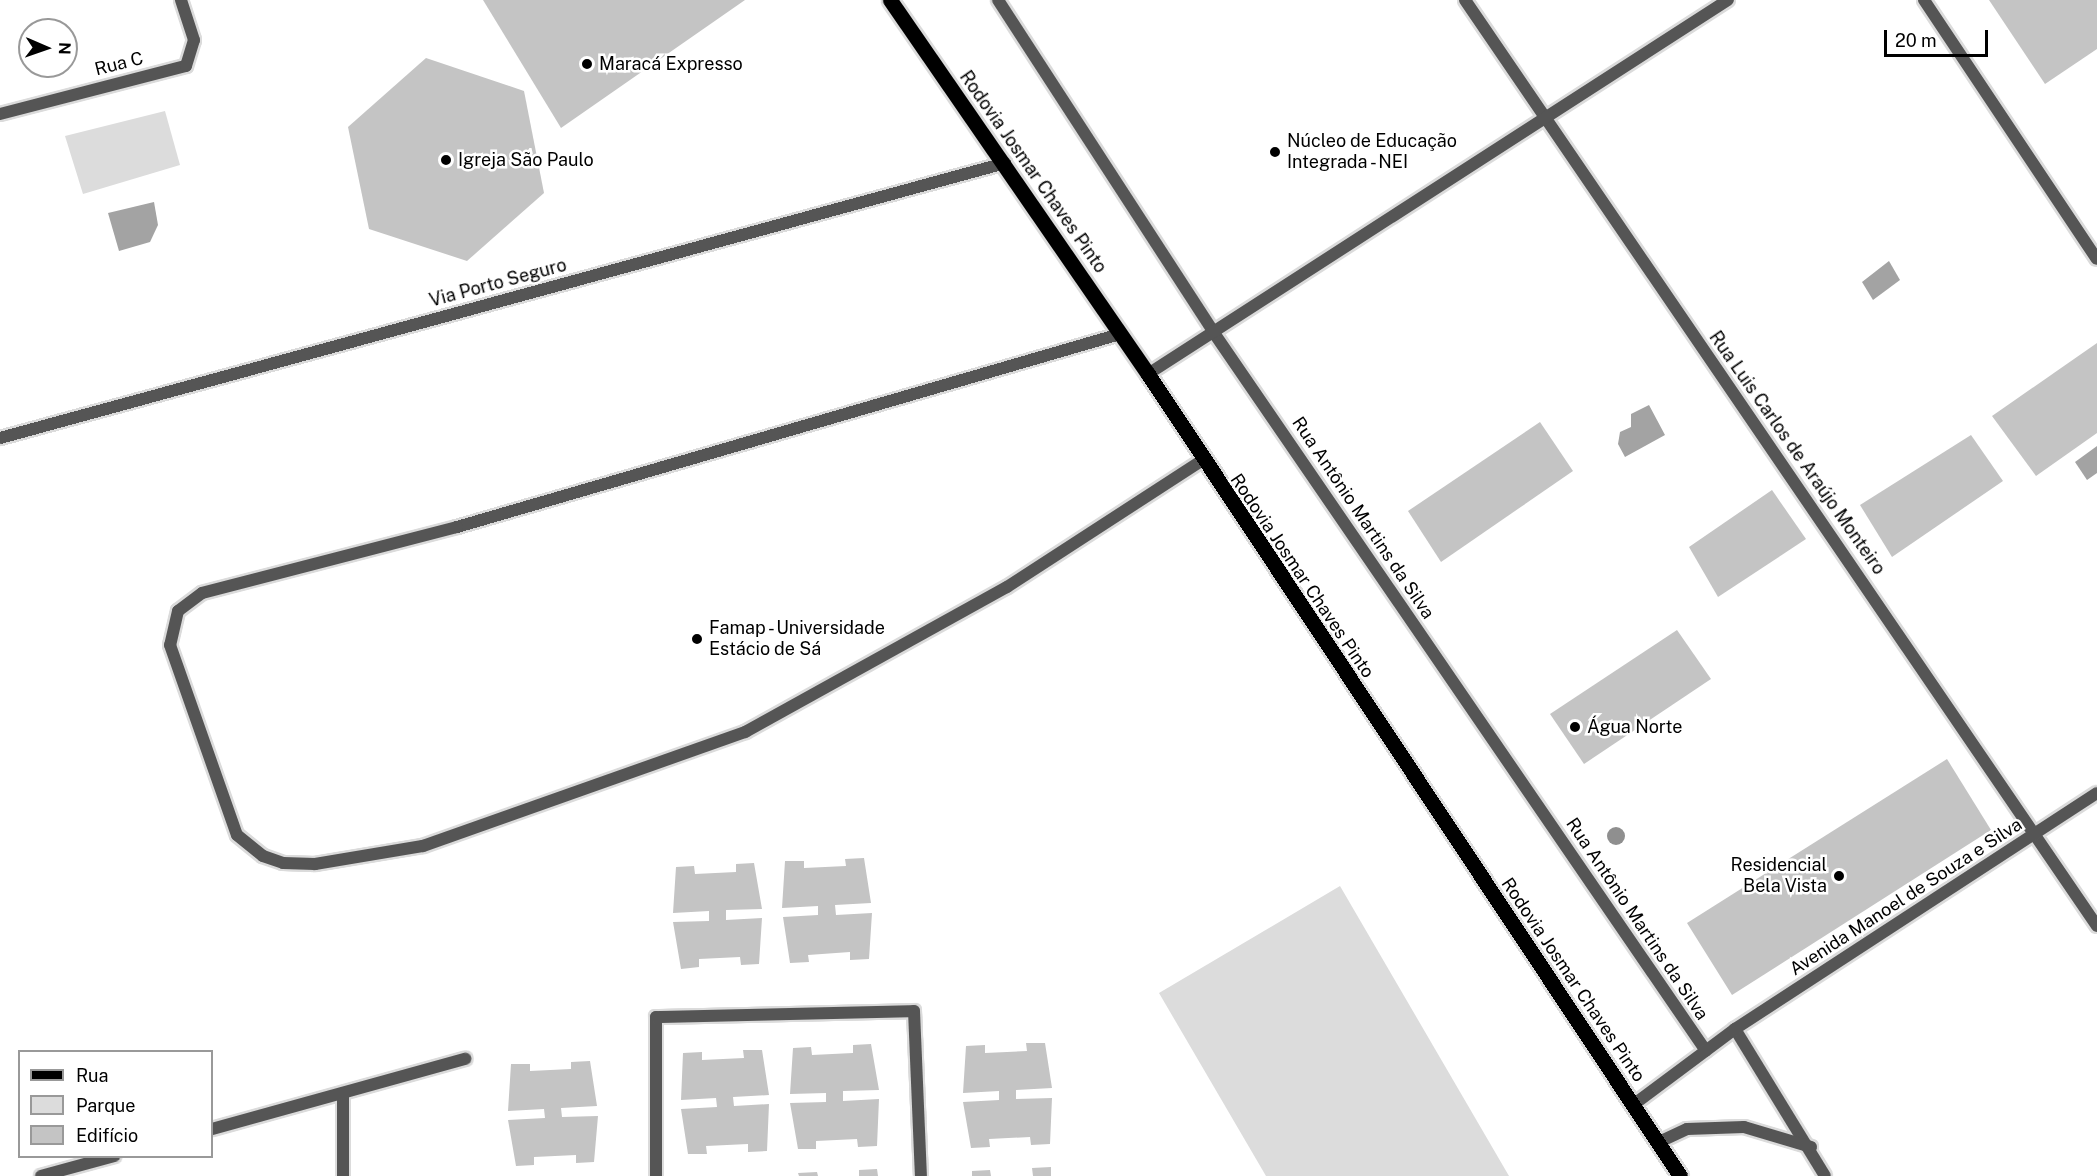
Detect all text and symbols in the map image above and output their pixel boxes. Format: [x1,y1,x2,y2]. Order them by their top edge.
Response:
north arrow [18,18,78,78]
scale bar [1887,18,1990,56]
text: 20 m [1895,30,1937,51]
text: N [55,42,74,55]
street label: Rua C [93,48,145,80]
place label: Maracá Expresso [599,53,743,75]
marker: Maracá Expresso [580,57,594,71]
street label: Rodovia Josmar Chaves Pinto [955,67,1111,277]
place label: Núcleo de Educação Integrada - NEI [1287,131,1457,174]
marker: Núcleo de Educação Integrada - NEI [1268,145,1282,159]
place label: Igreja São Paulo [458,149,594,171]
marker: Igreja São Paulo [439,153,453,167]
street label: Via Porto Seguro [427,254,569,312]
street label: Rua Luis Carlos de Araújo Monteiro [1704,327,1890,579]
street label: Rua Antônio Martins da Silva [1287,413,1439,623]
street label: Rodovia Josmar Chaves Pinto [1225,470,1379,682]
place label: Famap - Universidade Estácio de Sá [709,618,890,660]
marker: Famap - Universidade Estácio de Sá [690,632,704,646]
place label: Água Norte [1587,716,1683,738]
marker: Água Norte [1568,720,1582,734]
street label: Rua Antônio Martins da Silva [1561,814,1713,1024]
street label: Avenida Manoel de Souza e Silva [1786,814,2026,980]
place label: Residencial Bela Vista [1731,855,1827,898]
marker: Residencial Bela Vista [1832,869,1846,883]
street label: Rodovia Josmar Chaves Pinto [1496,874,1650,1086]
legend [18,1050,213,1158]
text: Rua [76,1065,108,1086]
text: Parque [76,1095,136,1116]
text: Edifício [76,1125,138,1146]

